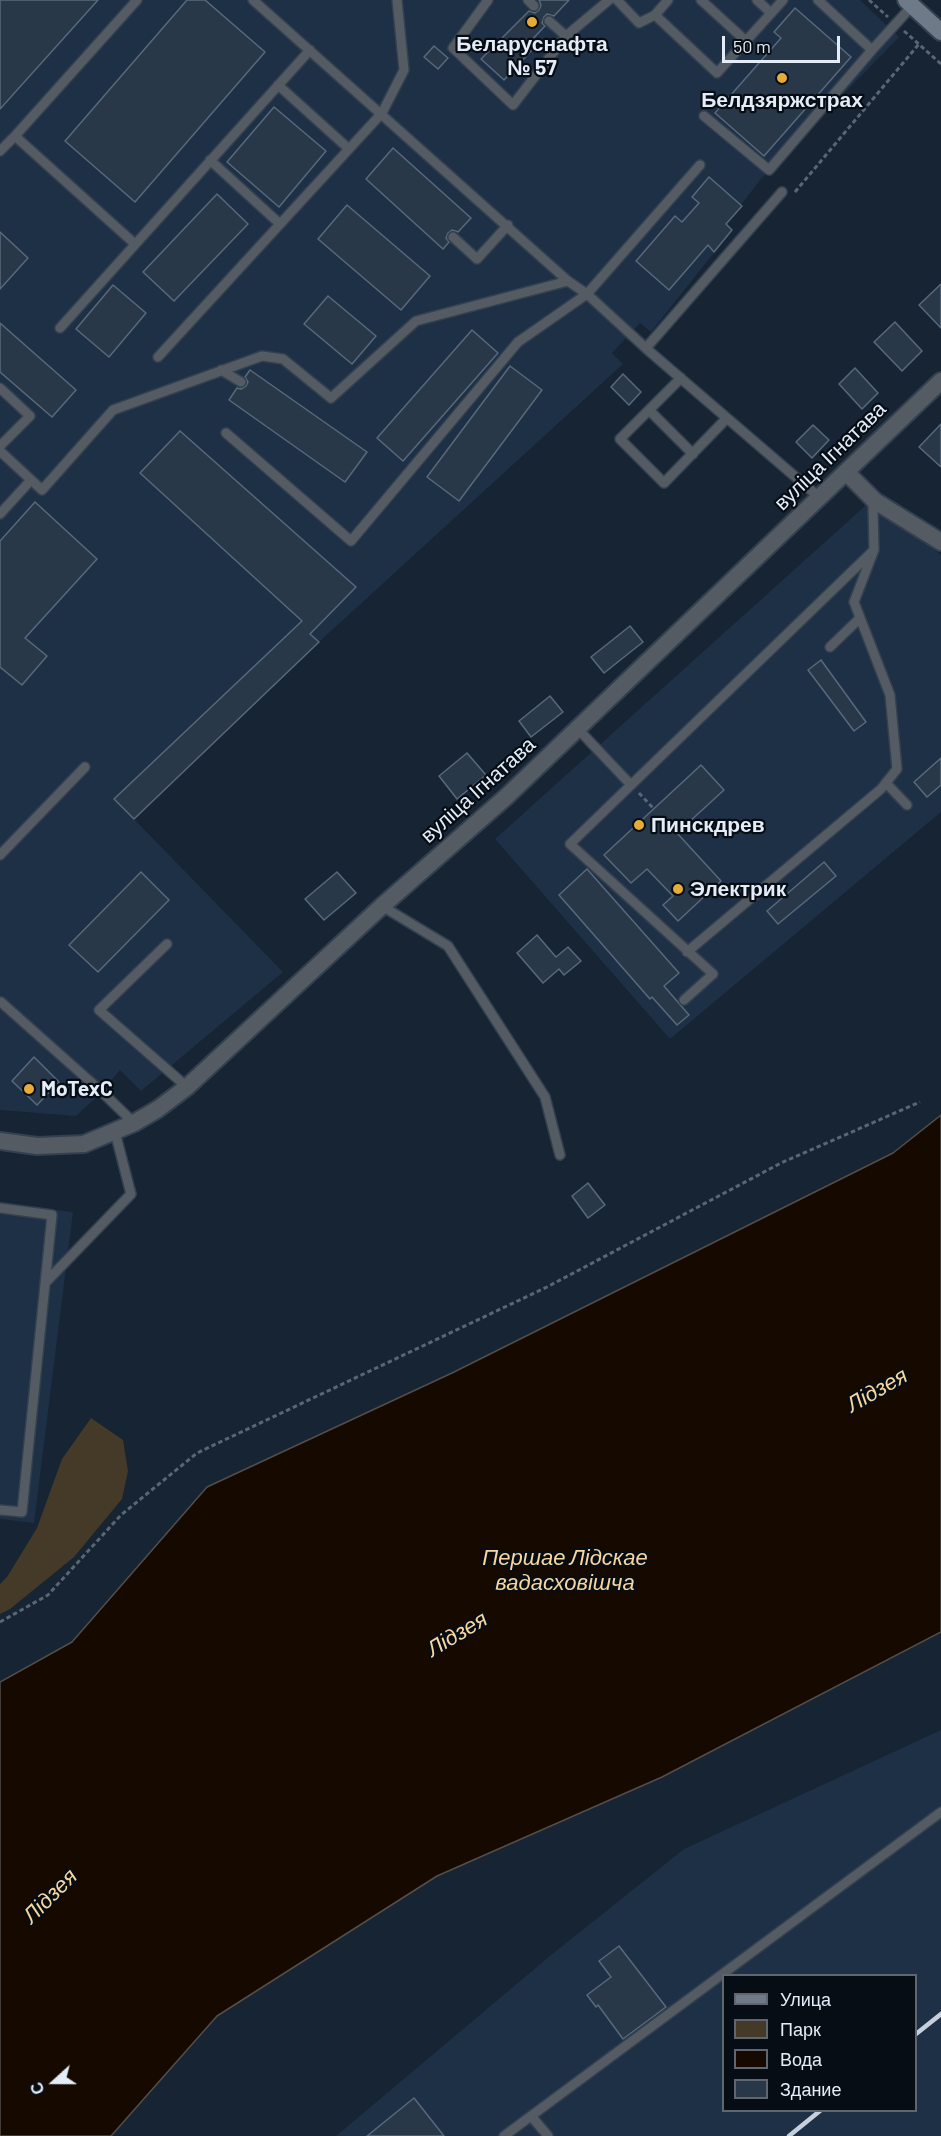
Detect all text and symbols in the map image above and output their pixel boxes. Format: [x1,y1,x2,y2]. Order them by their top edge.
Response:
marker: Беларуснафта № 57 [525,15,539,29]
scale bar [725,24,844,62]
place label: Беларуснафта № 57 [456,31,608,81]
text: 50 m [733,35,771,57]
marker: Белдзяржстрах [775,71,789,85]
place label: Белдзяржстрах [701,87,863,113]
street label: вуліца Ігнатава [769,396,891,516]
street label: вуліца Ігнатава [415,732,541,848]
place label: Пинскдрев [651,812,765,838]
marker: Пинскдрев [632,818,646,832]
place label: Электрик [690,876,786,902]
marker: Электрик [671,882,685,896]
place label: MoTexC [41,1076,113,1102]
marker: MoTexC [22,1082,36,1096]
water label: Лідзея [842,1362,912,1418]
water label: Першае Лідскае вадасховішча [482,1545,648,1597]
water label: Лідзея [422,1606,492,1662]
water label: Лідзея [17,1863,83,1929]
legend [722,1974,917,2112]
text: Улица [780,1988,831,2010]
text: Парк [780,2018,821,2040]
text: Вода [780,2048,822,2070]
north arrow [24,2052,84,2112]
text: Здание [780,2078,841,2100]
text: С [26,2080,48,2097]

